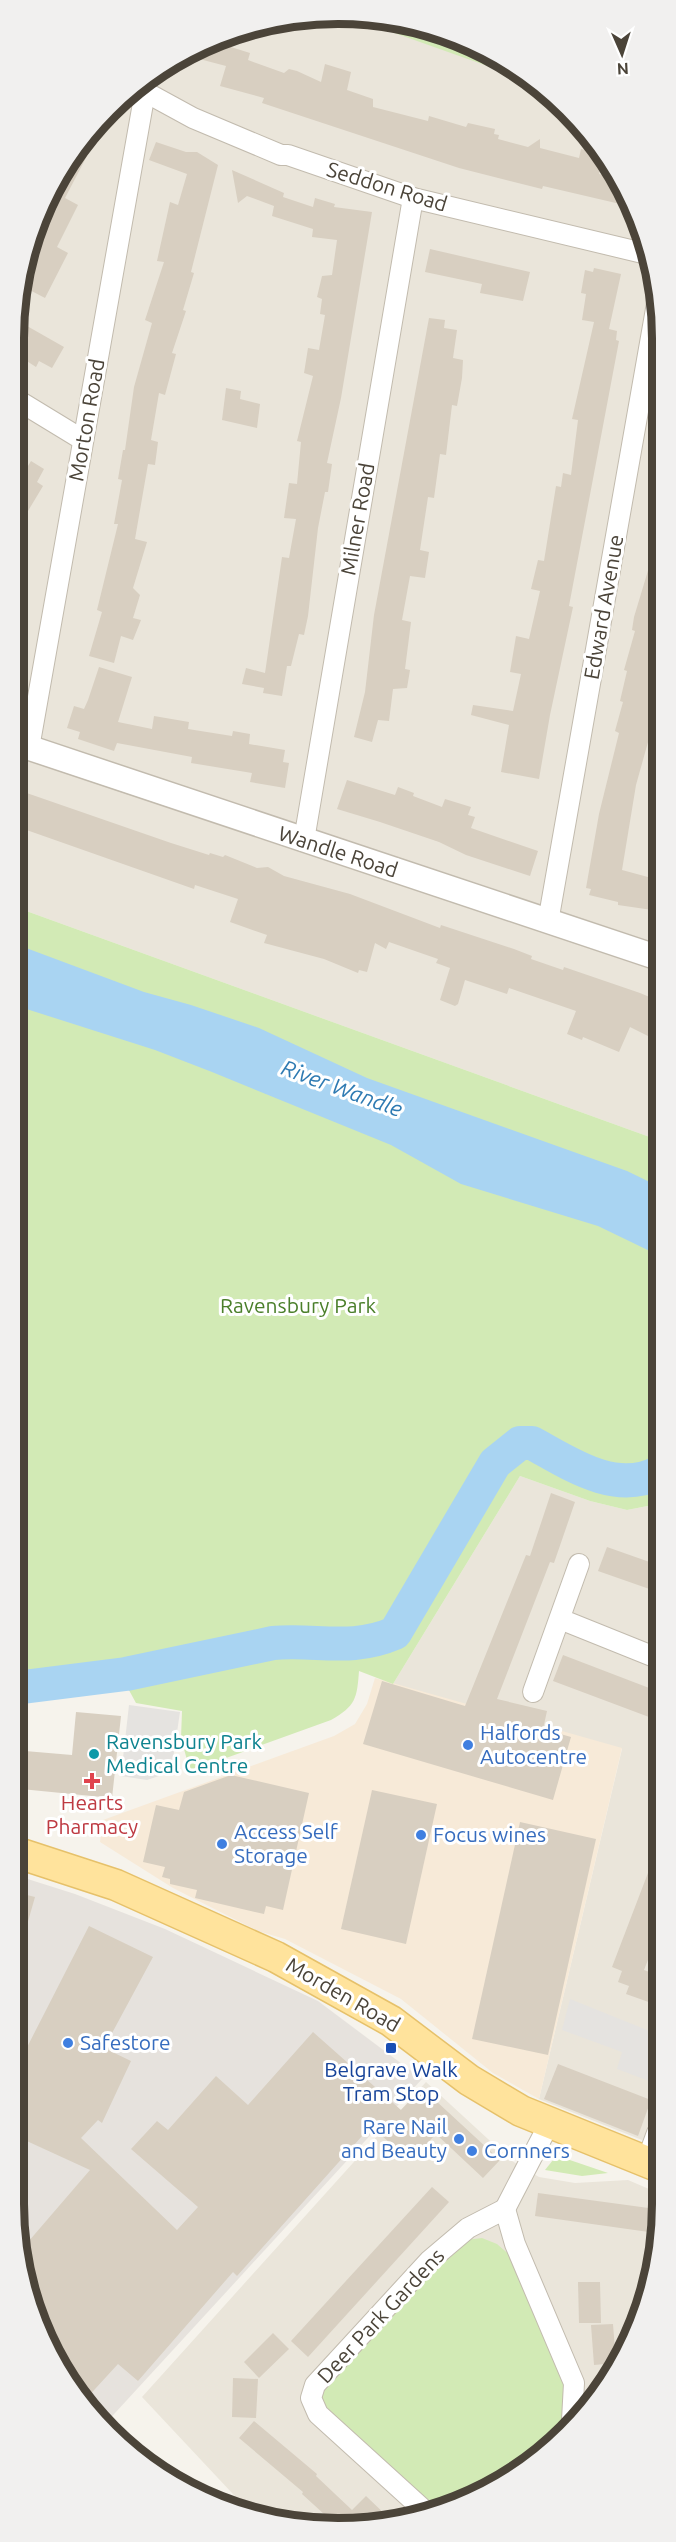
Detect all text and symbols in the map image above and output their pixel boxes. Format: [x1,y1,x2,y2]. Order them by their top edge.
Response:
north arrow [592,24,652,84]
text: N [616,60,629,78]
street label: Seddon Road [324,156,450,216]
street label: Morton Road [63,357,109,483]
street label: Milner Road [335,461,379,577]
street label: Edward Avenue [578,532,628,681]
street label: Wandle Road [275,820,401,882]
water label: River Wandle [278,1054,406,1121]
park label: Ravensbury Park [220,1293,376,1317]
place label: Halfords Autocentre [480,1720,587,1768]
place label: Ravensbury Park Medical Centre [106,1729,262,1777]
marker: Halfords Autocentre [461,1738,475,1752]
marker: Ravensbury Park Medical Centre [87,1747,101,1761]
marker: Hearts Pharmacy [85,1774,99,1788]
place label: Hearts Pharmacy [46,1790,138,1838]
place label: Access Self Storage [234,1819,339,1867]
place label: Focus wines [433,1822,546,1846]
marker: Focus wines [414,1828,428,1842]
marker: Access Self Storage [215,1837,229,1851]
street label: Morden Road [282,1952,405,2036]
place label: Safestore [80,2030,171,2054]
marker: Safestore [61,2036,75,2050]
marker: Belgrave Walk Tram Stop [384,2041,398,2055]
place label: Belgrave Walk Tram Stop [324,2057,458,2105]
place label: Rare Nail and Beauty [341,2114,447,2162]
marker: Rare Nail and Beauty [452,2132,466,2146]
place label: Cornners [484,2138,570,2162]
marker: Cornners [465,2144,479,2158]
street label: Deer Park Gardens [312,2243,449,2387]

